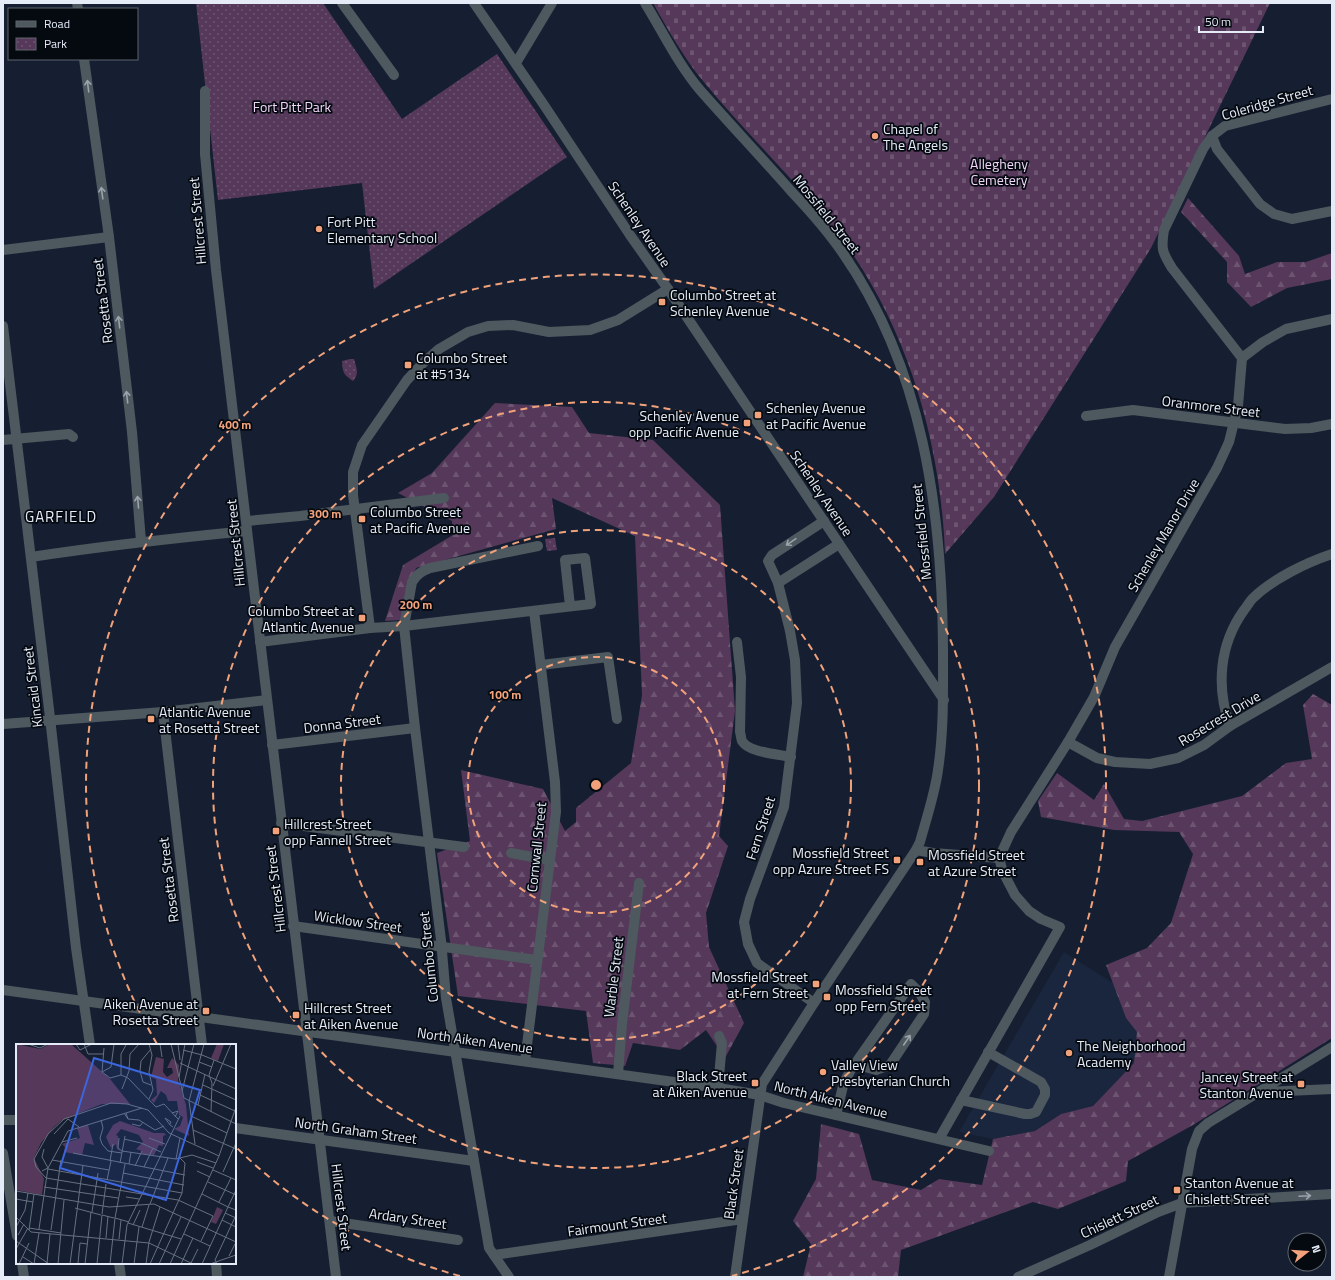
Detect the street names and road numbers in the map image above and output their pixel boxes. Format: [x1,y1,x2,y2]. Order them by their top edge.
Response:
street label: Coleridge Street [1219,79,1315,125]
street label: Mossfield Street [788,170,866,258]
street label: Hillcrest Street [183,176,211,265]
street label: Schenley Avenue [603,177,677,271]
street label: Rosetta Street [86,257,118,345]
street label: Oranmore Street [1161,390,1261,422]
street label: Schenley Avenue [785,446,859,540]
street label: Schenley Manor Drive [1122,474,1204,596]
street label: Mossfield Street [905,483,936,581]
street label: Hillcrest Street [220,498,250,588]
street label: Kincaid Street [17,645,47,729]
street label: Rosecrest Drive [1174,685,1264,751]
street label: Donna Street [302,708,382,738]
street label: Fern Street [740,793,780,862]
street label: Cornwall Street [521,801,551,893]
street label: Rosetta Street [152,836,184,924]
street label: Hillcrest Street [259,844,291,934]
street label: Wicklow Street [313,904,403,938]
street label: Columbo Street [413,910,443,1003]
street label: Warble Street [598,935,628,1018]
street label: North Aiken Avenue [416,1021,534,1059]
street label: North Aiken Avenue [772,1075,890,1123]
street label: North Graham Street [294,1111,418,1149]
street label: Black Street [718,1147,748,1221]
street label: Hillcrest Street [326,1162,358,1252]
street label: Chislett Street [1077,1189,1162,1243]
street label: Ardary Street [368,1202,448,1234]
street label: Fairmount Street [566,1207,668,1241]

